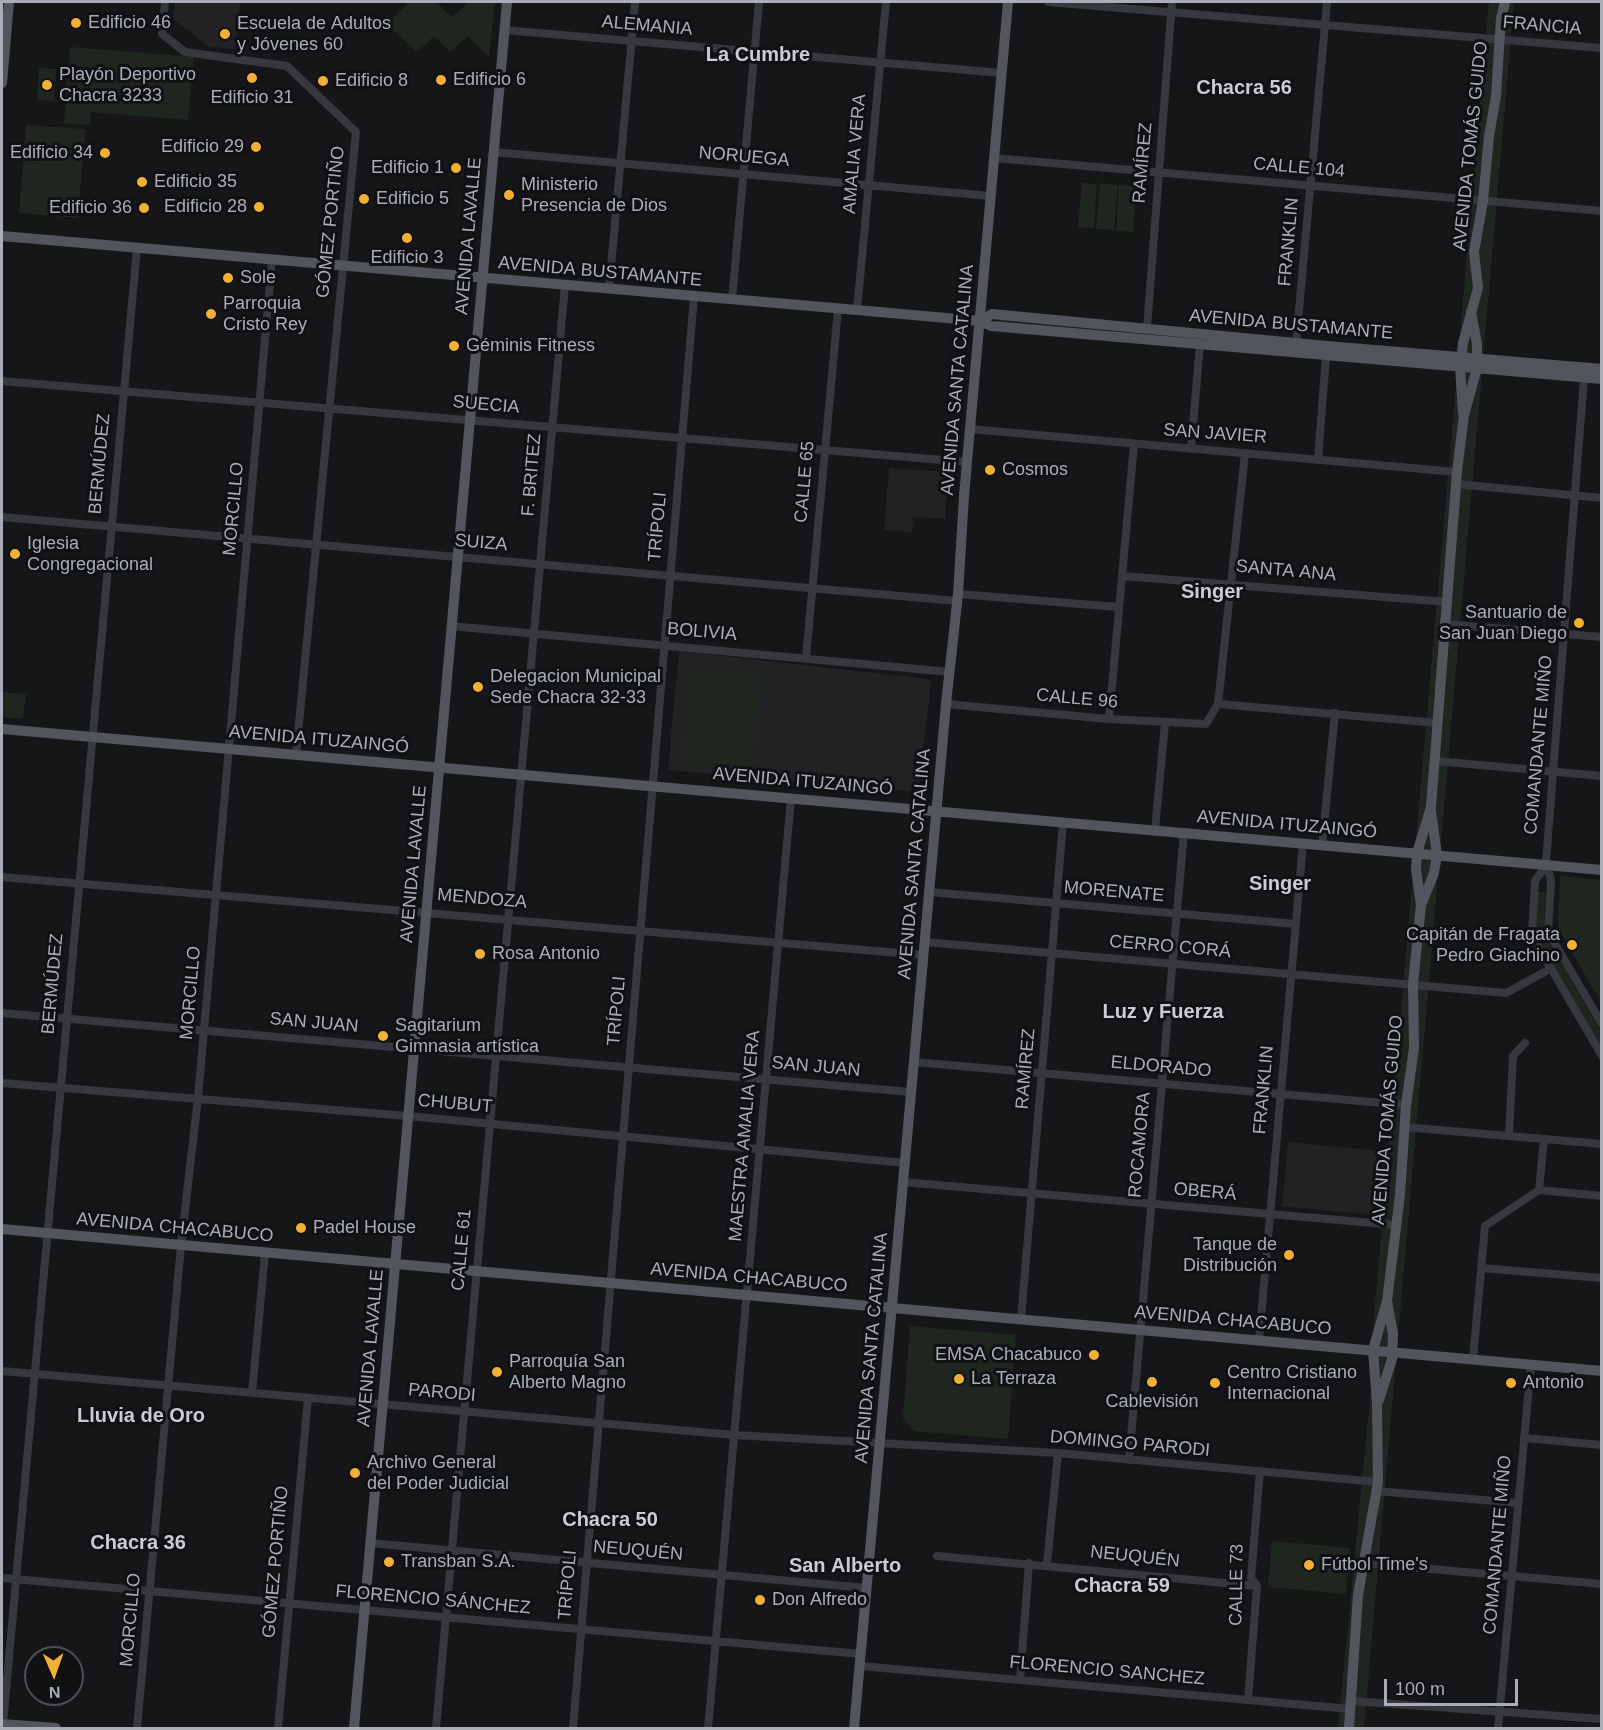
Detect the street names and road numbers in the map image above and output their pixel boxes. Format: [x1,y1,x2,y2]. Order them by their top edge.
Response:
street label: ALEMANIA [601,11,693,41]
street label: FRANCIA [1502,12,1582,40]
street label: AVENIDA TOMÁS GUIDO [1449,40,1493,252]
street label: AMALIA VERA [839,93,871,215]
street label: RAMÍREZ [1129,122,1157,204]
street label: NORUEGA [698,142,790,172]
street label: GÓMEZ PORTIÑO [312,145,350,299]
street label: CALLE 104 [1252,153,1346,183]
street label: AVENIDA LAVALLE [451,156,487,316]
street label: FRANKLIN [1274,197,1304,287]
street label: AVENIDA BUSTAMANTE [497,252,703,292]
street label: AVENIDA SANTA CATALINA [937,264,979,496]
street label: AVENIDA BUSTAMANTE [1188,305,1394,345]
street label: SUECIA [452,391,520,419]
street label: BERMÚDEZ [85,413,115,515]
street label: SAN JAVIER [1163,420,1267,448]
street label: F. BRITEZ [518,433,546,517]
street label: CALLE 65 [791,440,819,524]
street label: MORCILLO [219,461,249,557]
street label: TRÍPOLI [644,491,672,563]
street label: SUIZA [454,530,508,556]
street label: SANTA ANA [1235,556,1337,586]
street label: BOLIVIA [666,618,738,646]
street label: COMANDANTE MIÑO [1520,654,1558,836]
street label: CALLE 96 [1035,685,1119,713]
street label: AVENIDA ITUZAINGÓ [228,721,410,759]
street label: AVENIDA SANTA CATALINA [894,748,936,980]
street label: AVENIDA ITUZAINGÓ [712,763,894,801]
street label: AVENIDA LAVALLE [396,784,432,944]
street label: AVENIDA ITUZAINGÓ [1196,806,1378,844]
street label: MORENATE [1063,877,1165,907]
street label: MENDOZA [436,884,528,914]
street label: CERRO CORÁ [1108,931,1232,963]
street label: BERMÚDEZ [38,933,68,1035]
street label: MORCILLO [176,945,206,1041]
street label: TRÍPOLI [603,975,631,1047]
street label: SAN JUAN [269,1008,359,1038]
street label: AVENIDA TOMÁS GUIDO [1368,1014,1408,1226]
street label: RAMÍREZ [1012,1028,1040,1110]
street label: MAESTRA AMALIA VERA [725,1029,765,1243]
street label: FRANKLIN [1249,1045,1279,1135]
street label: SAN JUAN [771,1052,861,1082]
street label: ELDORADO [1110,1052,1212,1082]
street label: CHUBUT [417,1090,493,1118]
street label: ROCAMORA [1125,1091,1155,1199]
street label: OBERÁ [1173,1178,1237,1206]
street label: CALLE 61 [448,1208,476,1292]
street label: AVENIDA CHACABUCO [76,1209,274,1247]
street label: AVENIDA SANTA CATALINA [851,1232,893,1464]
street label: AVENIDA CHACABUCO [650,1259,848,1297]
street label: AVENIDA LAVALLE [353,1268,389,1428]
street label: AVENIDA CHACABUCO [1134,1302,1332,1340]
street label: PARODI [407,1379,477,1407]
street label: DOMINGO PARODI [1049,1426,1211,1462]
street label: COMANDANTE MIÑO [1479,1454,1517,1636]
street label: GÓMEZ PORTIÑO [259,1485,293,1639]
street label: NEUQUÉN [592,1536,684,1566]
street label: NEUQUÉN [1089,1542,1181,1572]
street label: CALLE 73 [1225,1544,1249,1626]
street label: TRÍPOLI [554,1549,582,1621]
street label: MORCILLO [116,1572,146,1668]
street label: FLORENCIO SÁNCHEZ [334,1581,532,1619]
street label: FLORENCIO SANCHEZ [1008,1652,1206,1690]

